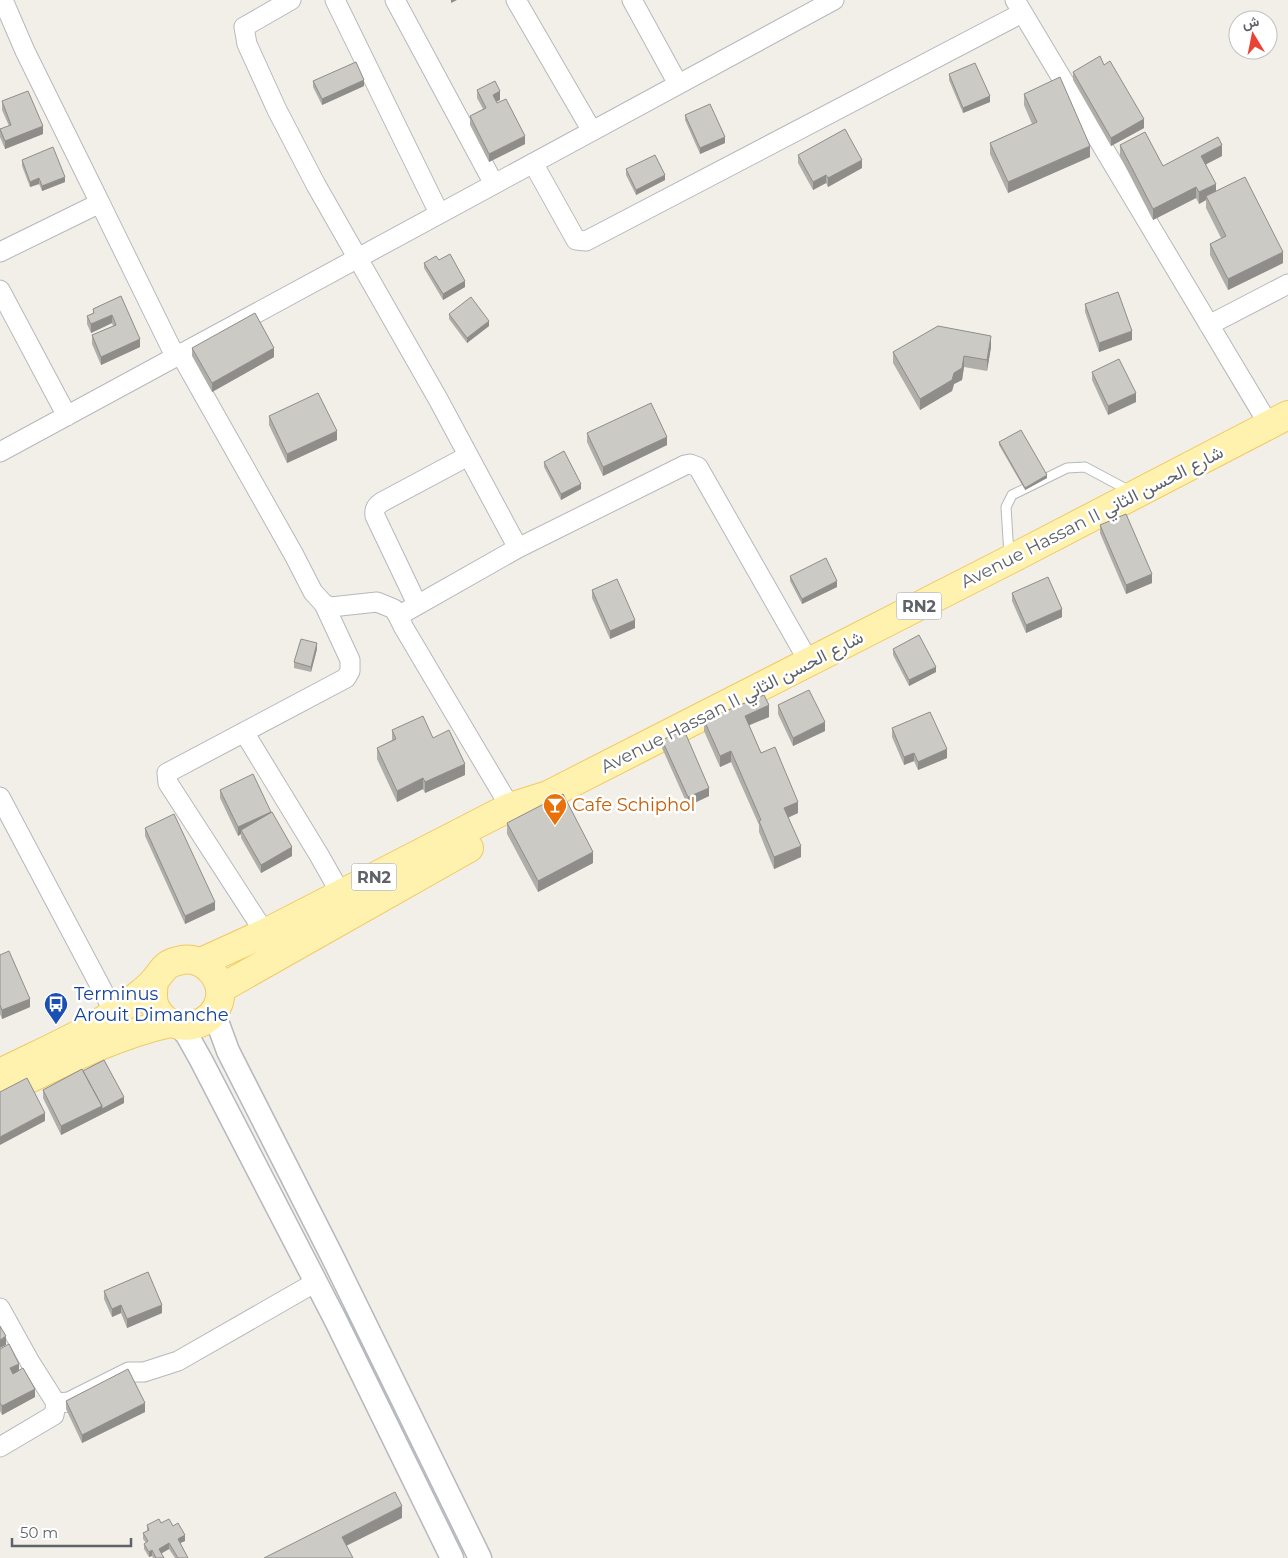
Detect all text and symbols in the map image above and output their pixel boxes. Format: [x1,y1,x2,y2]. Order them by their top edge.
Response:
north arrow [1228,10,1278,60]
text: ش [1241,12,1261,33]
street label: Avenue Hassan II شارع الحسن الثاني [957,441,1229,597]
road number: RN2 [896,592,942,620]
street label: Avenue Hassan II شارع الحسن الثاني [597,626,869,782]
bar icon: Cafe Schiphol [542,792,568,826]
place label: Cafe Schiphol [572,794,695,816]
road number: RN2 [352,864,396,890]
place label: Terminus Arouit Dimanche [74,983,229,1026]
bus stop icon: Terminus Arouit Dimanche [43,991,69,1025]
scale bar [12,1516,131,1548]
text: 50 m [20,1523,58,1542]

